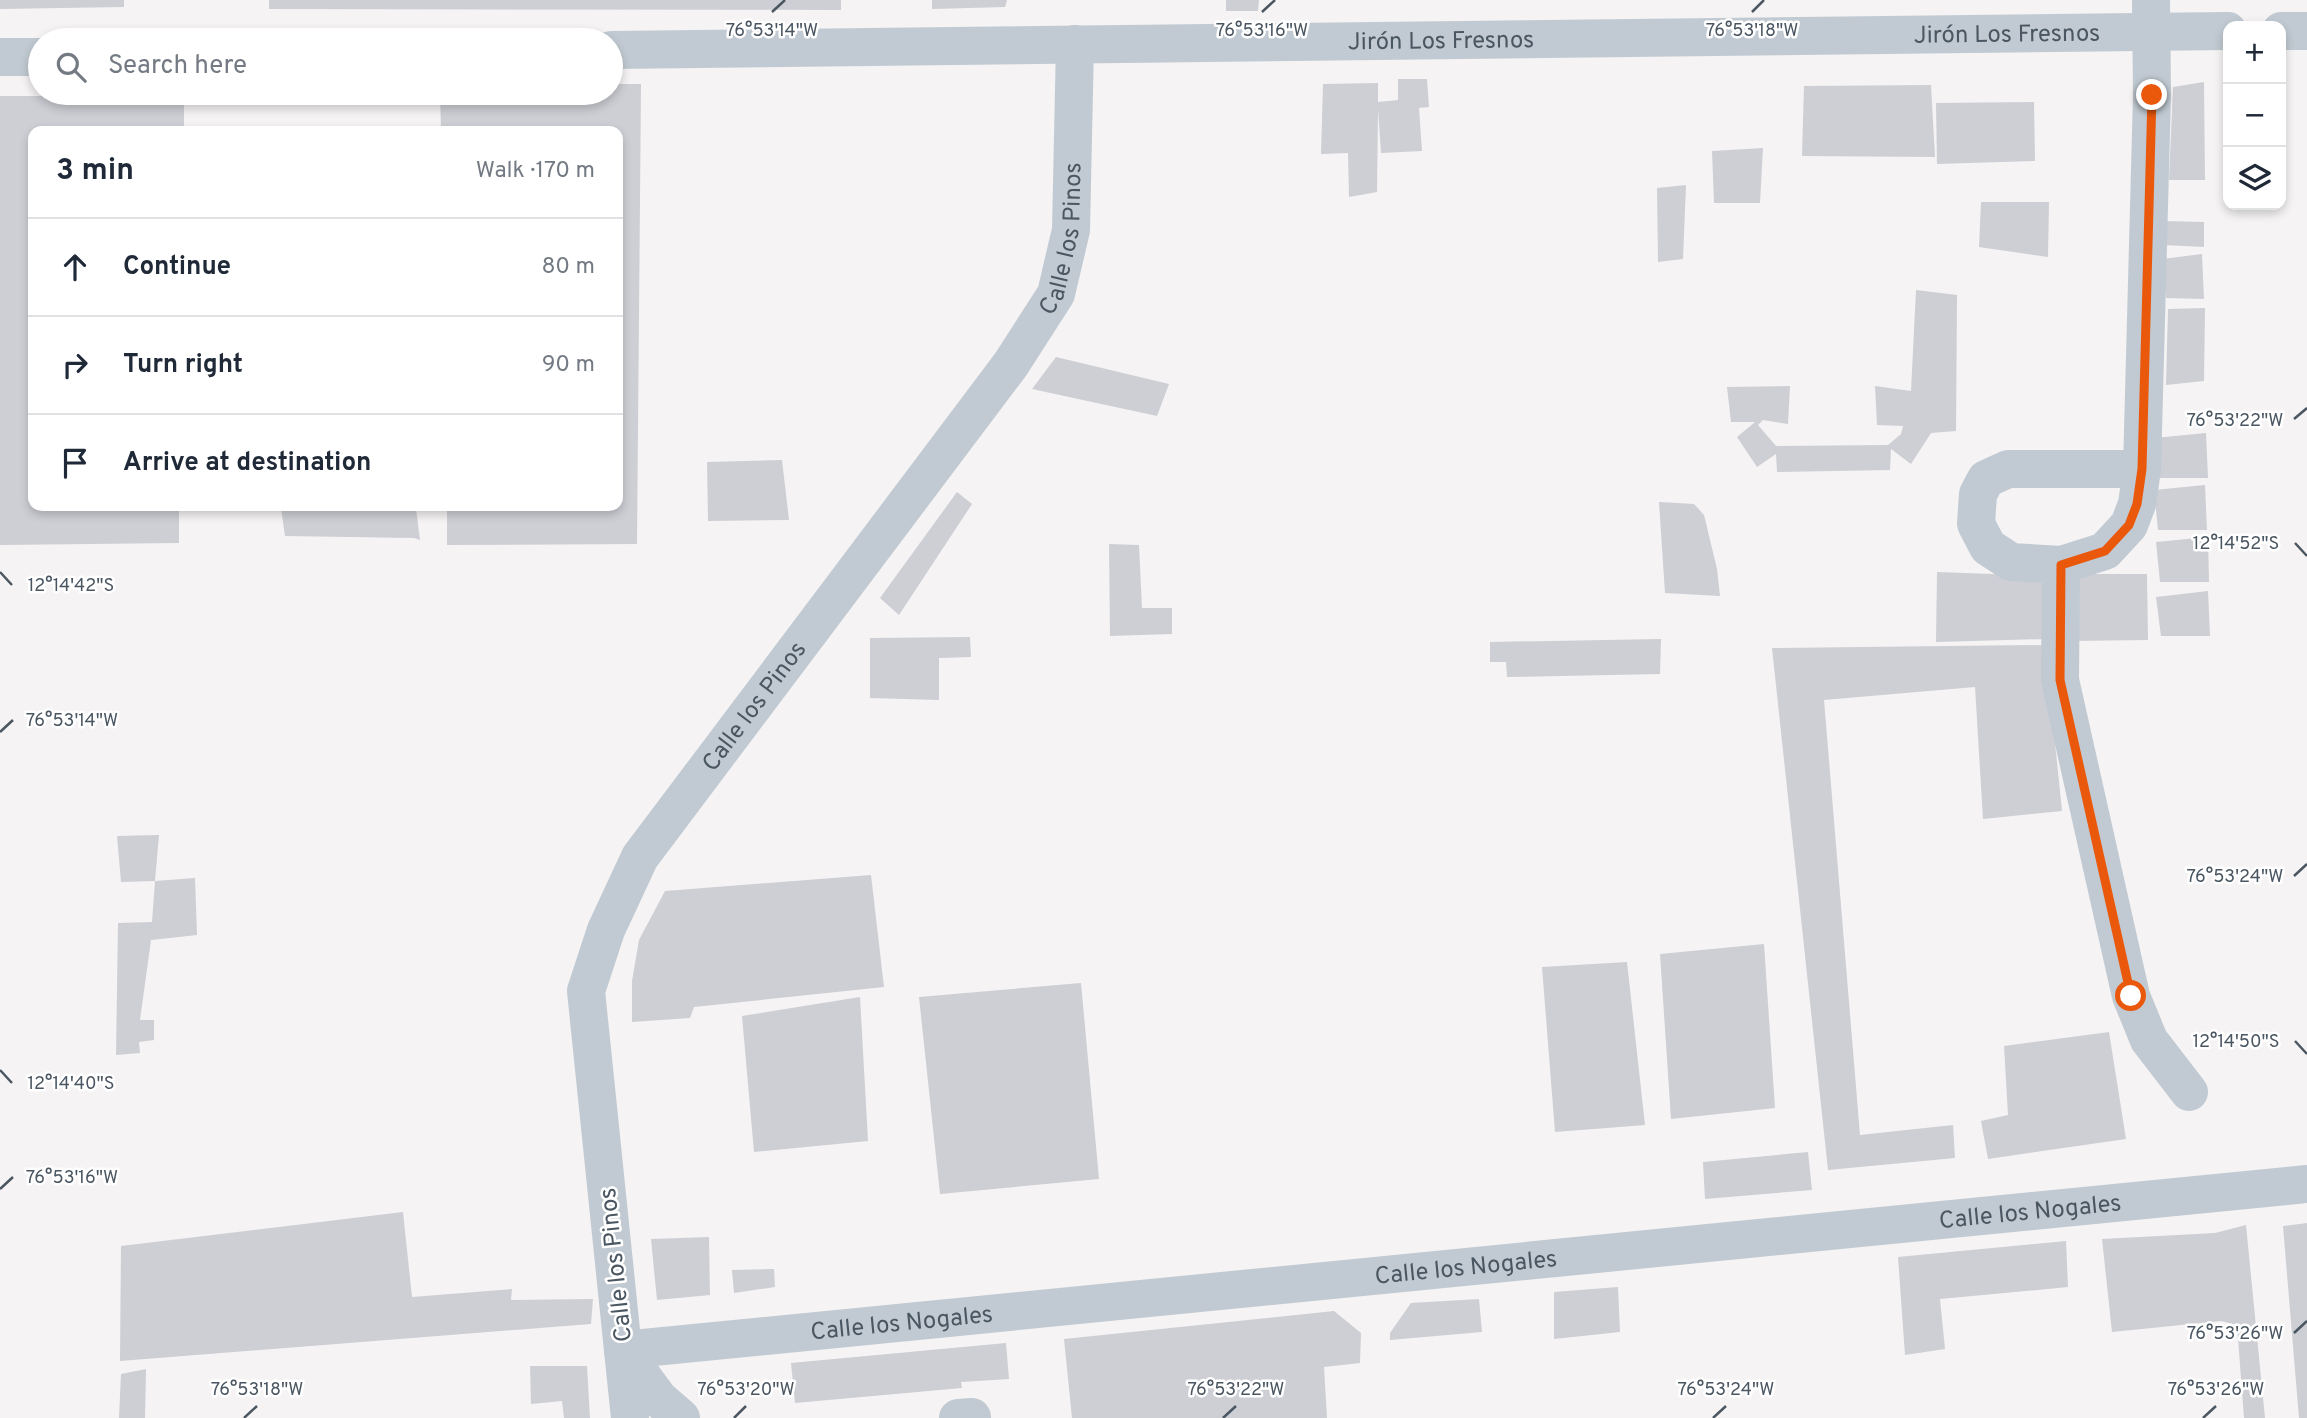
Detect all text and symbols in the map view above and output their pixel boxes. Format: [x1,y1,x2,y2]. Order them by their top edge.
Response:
text: 76°53'14"W [726,20,818,43]
text: 76°53'16"W [1216,20,1308,43]
text: 76°53'18"W [1706,20,1798,43]
street label: Jirón Los Fresnos [1913,20,2100,52]
map controls [2223,21,2286,210]
button: + [2223,21,2286,84]
street label: Jirón Los Fresnos [1347,26,1534,58]
search box [28,28,623,105]
icon: search [52,48,90,86]
text: Search here [108,50,247,83]
route end [2136,79,2167,110]
button: − [2223,84,2286,147]
button: layers [2223,147,2286,210]
text: 3 min [56,153,134,190]
text: Walk · 170 m [476,157,595,186]
street label: Calle los Pinos [1033,162,1089,322]
icon: ahead [56,248,94,286]
text: Continue [123,251,231,284]
text: 80 m [542,253,595,282]
icon: right [56,346,94,384]
text: Turn right [123,349,243,382]
text: 90 m [542,351,595,380]
text: 76°53'22"W [2187,410,2283,433]
icon: arrive [56,444,94,482]
text: Arrive at destination [123,447,371,480]
text: 12°14'52"S [2193,533,2279,556]
text: 12°14'42"S [28,575,114,598]
street label: Calle los Pinos [697,636,814,778]
text: 76°53'14"W [26,710,118,733]
text: 76°53'24"W [2187,866,2283,889]
route start [2115,980,2146,1011]
text: 12°14'50"S [2192,1031,2280,1054]
text: 12°14'40"S [27,1073,115,1096]
text: 76°53'16"W [26,1167,118,1190]
street label: Calle los Pinos [594,1186,640,1343]
street label: Calle los Nogales [1938,1189,2123,1237]
street label: Calle los Nogales [1374,1245,1559,1293]
street label: Calle los Nogales [809,1301,994,1348]
text: 76°53'26"W [2187,1323,2283,1346]
text: 76°53'18"W [211,1379,303,1402]
text: 76°53'20"W [697,1379,795,1402]
text: 76°53'22"W [1188,1379,1284,1402]
text: 76°53'24"W [1678,1379,1774,1402]
text: 76°53'26"W [2168,1379,2264,1402]

